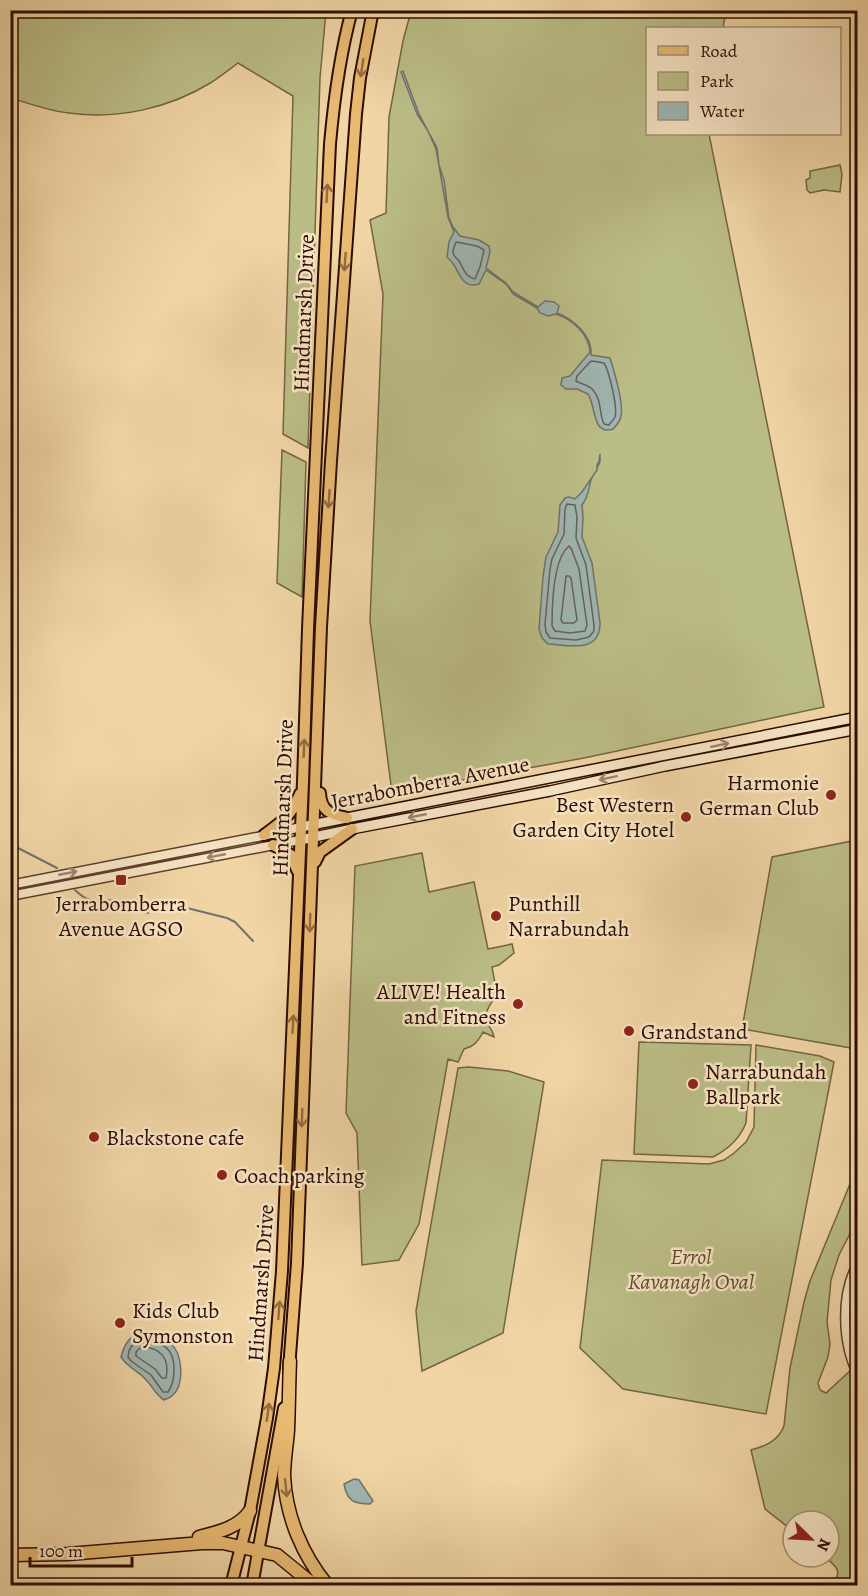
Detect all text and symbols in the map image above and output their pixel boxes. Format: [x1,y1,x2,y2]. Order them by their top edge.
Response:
legend [646,27,841,135]
text: Road [700,39,738,63]
one-way arrow [356,58,367,77]
text: Park [700,69,734,93]
text: Water [699,99,745,123]
one-way arrow [322,184,333,204]
street label: Hindmarsh Drive [286,234,322,392]
one-way arrow [340,252,351,272]
one-way arrow [323,488,334,508]
street label: Hindmarsh Drive [265,719,301,877]
one-way arrow [298,738,310,758]
one-way arrow [710,739,730,750]
street label: Jerrabomberra Avenue [329,749,532,817]
place label: Harmonie German Club [699,768,819,823]
one-way arrow [599,773,618,785]
marker: Harmonie German Club [824,788,838,802]
place label: Best Western Garden City Hotel [512,790,674,845]
marker: Best Western Garden City Hotel [679,810,693,824]
one-way arrow [408,811,427,822]
one-way arrow [207,851,226,862]
one-way arrow [58,867,77,878]
marker: Jerrabomberra Avenue AGSO [114,873,128,887]
place label: Jerrabomberra Avenue AGSO [55,889,187,944]
place label: Punthill Narrabundah [508,889,630,944]
marker: Punthill Narrabundah [489,909,503,923]
one-way arrow [305,913,316,933]
place label: ALIVE! Health and Fitness [376,977,506,1032]
marker: ALIVE! Health and Fitness [511,997,525,1011]
one-way arrow [287,1015,298,1035]
place label: Grandstand [641,1017,748,1047]
marker: Grandstand [622,1024,636,1038]
place label: Narrabundah Ballpark [705,1057,827,1112]
marker: Narrabundah Ballpark [686,1077,700,1091]
one-way arrow [297,1107,308,1127]
place label: Blackstone cafe [106,1123,244,1153]
marker: Blackstone cafe [87,1130,101,1144]
place label: Coach parking [234,1161,364,1191]
marker: Coach parking [215,1168,229,1182]
street label: Hindmarsh Drive [241,1203,281,1363]
park label: Errol Kavanagh Oval [628,1242,755,1297]
place label: Kids Club Symonston [132,1296,233,1351]
one-way arrow [274,1301,285,1321]
marker: Kids Club Symonston [113,1316,127,1330]
one-way arrow [262,1402,273,1422]
one-way arrow [280,1477,291,1497]
north arrow [781,1509,841,1569]
scale bar [30,1530,132,1568]
text: N [811,1535,836,1555]
text: 100 m [39,1539,83,1563]

